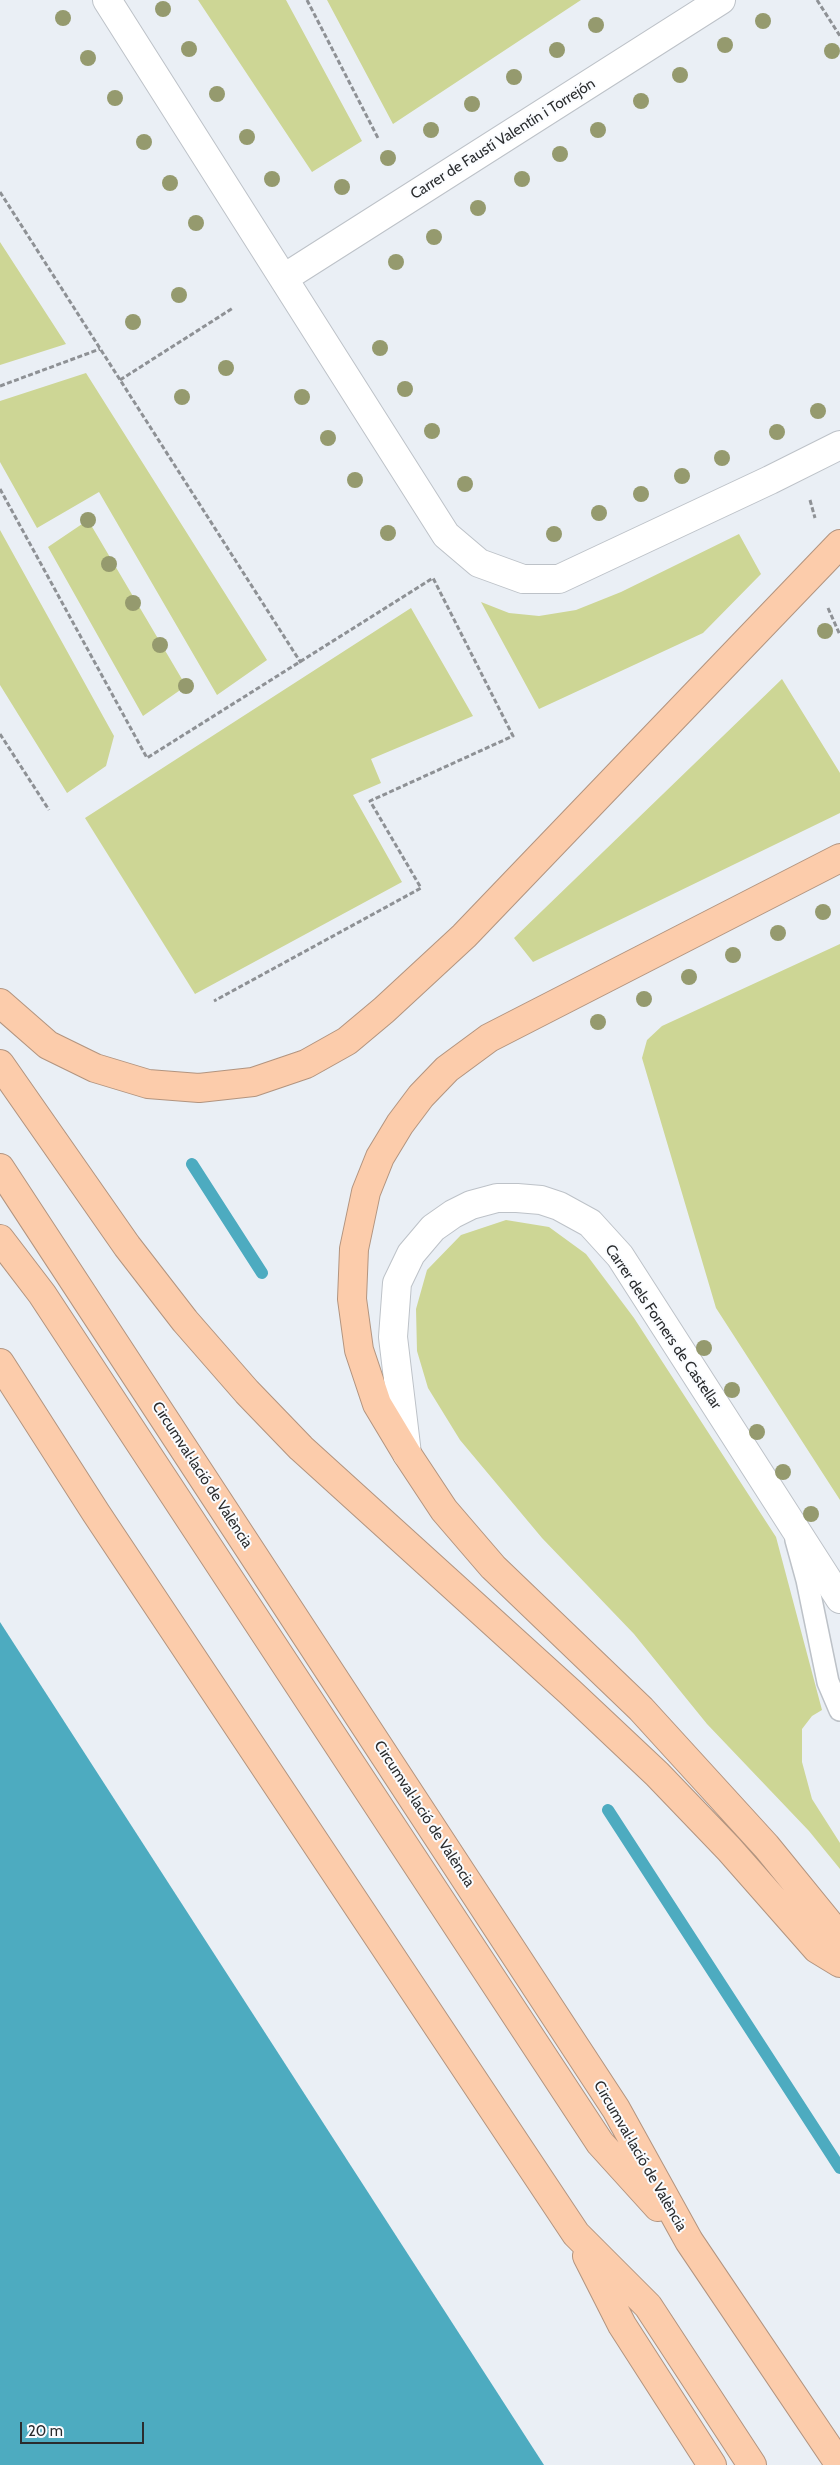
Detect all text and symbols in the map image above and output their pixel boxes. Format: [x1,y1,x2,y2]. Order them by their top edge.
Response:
street label: Carrer de Faustí Valentín i Torrejón [407,75,599,203]
street label: Carrer dels Forners de Castellar [601,1241,725,1413]
street label: Circumval·lació de València [148,1398,256,1552]
street label: Circumval·lació de València [370,1737,478,1891]
street label: Circumval·lació de València [589,2078,691,2234]
scale bar [22,2412,146,2444]
text: 20 m [28,2422,63,2440]

